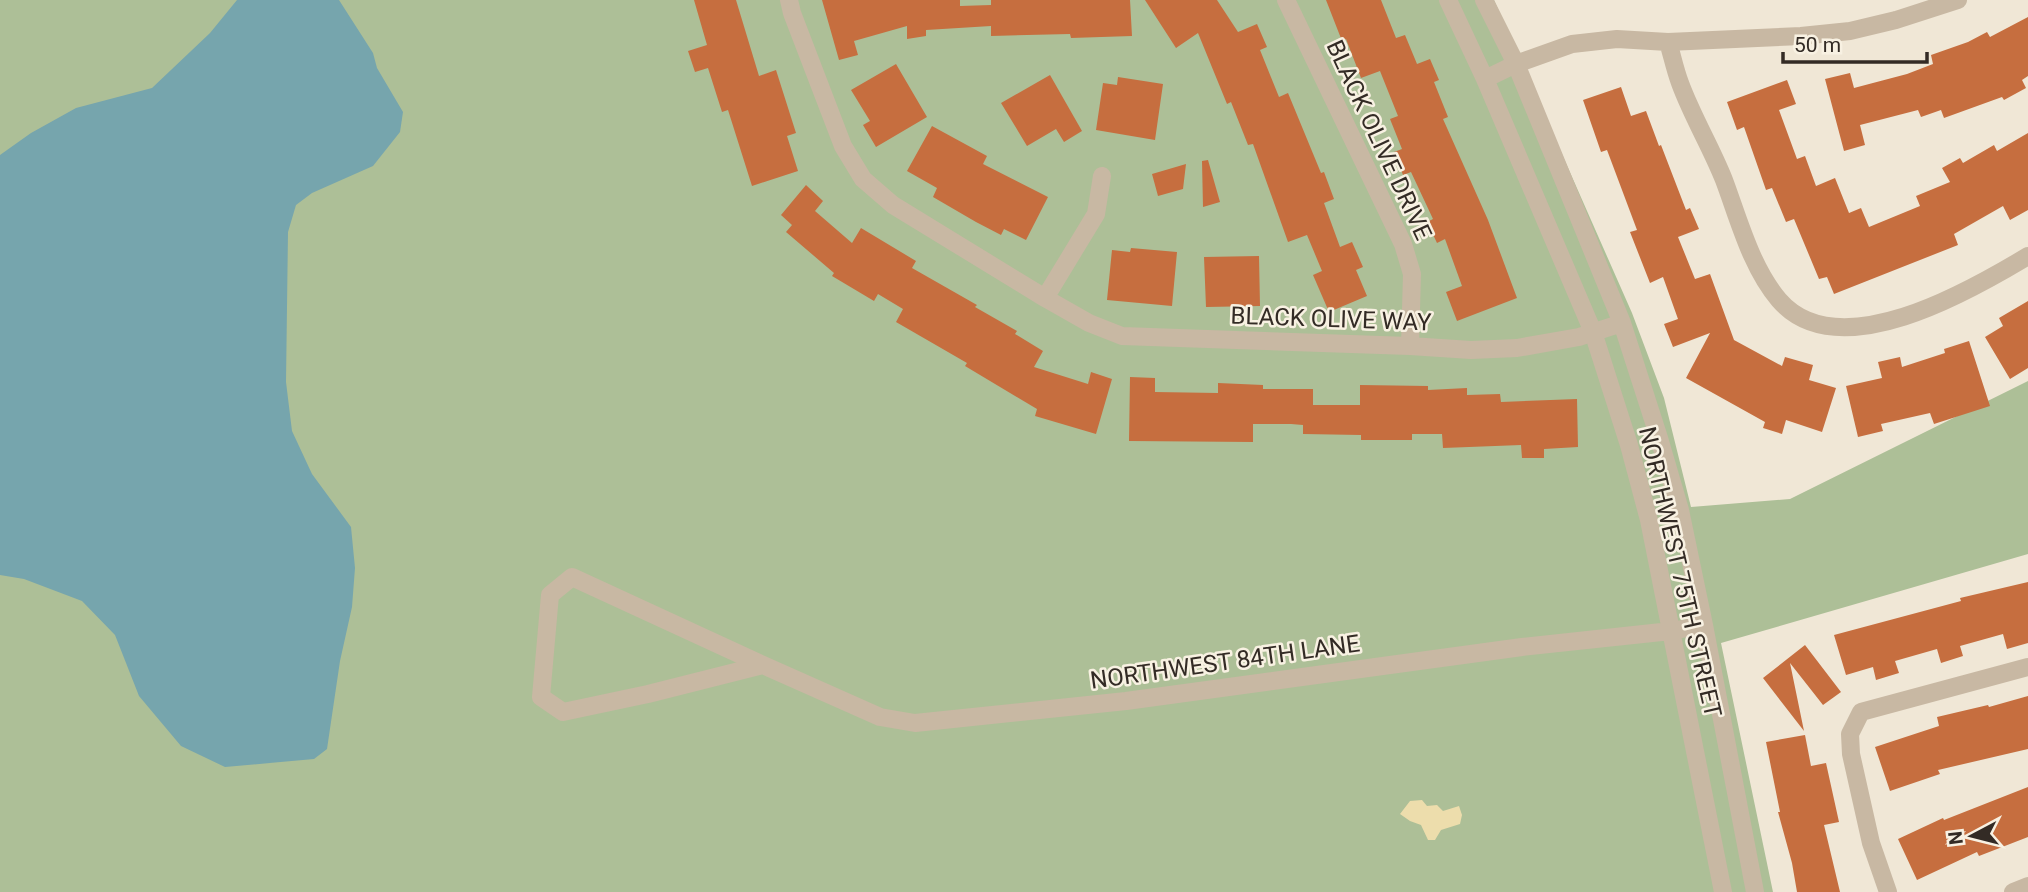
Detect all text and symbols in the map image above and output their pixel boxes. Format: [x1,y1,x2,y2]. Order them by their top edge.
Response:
scale bar [1783,21,1926,65]
text: 50 m [1794,33,1841,57]
street label: BLACK OLIVE DRIVE [1320,36,1438,244]
street label: BLACK OLIVE WAY [1230,302,1432,337]
street label: NORTHWEST 75TH STREET [1633,424,1727,720]
street label: NORTHWEST 84TH LANE [1088,629,1362,695]
north arrow [1937,801,2007,871]
text: N [1943,830,1968,846]

